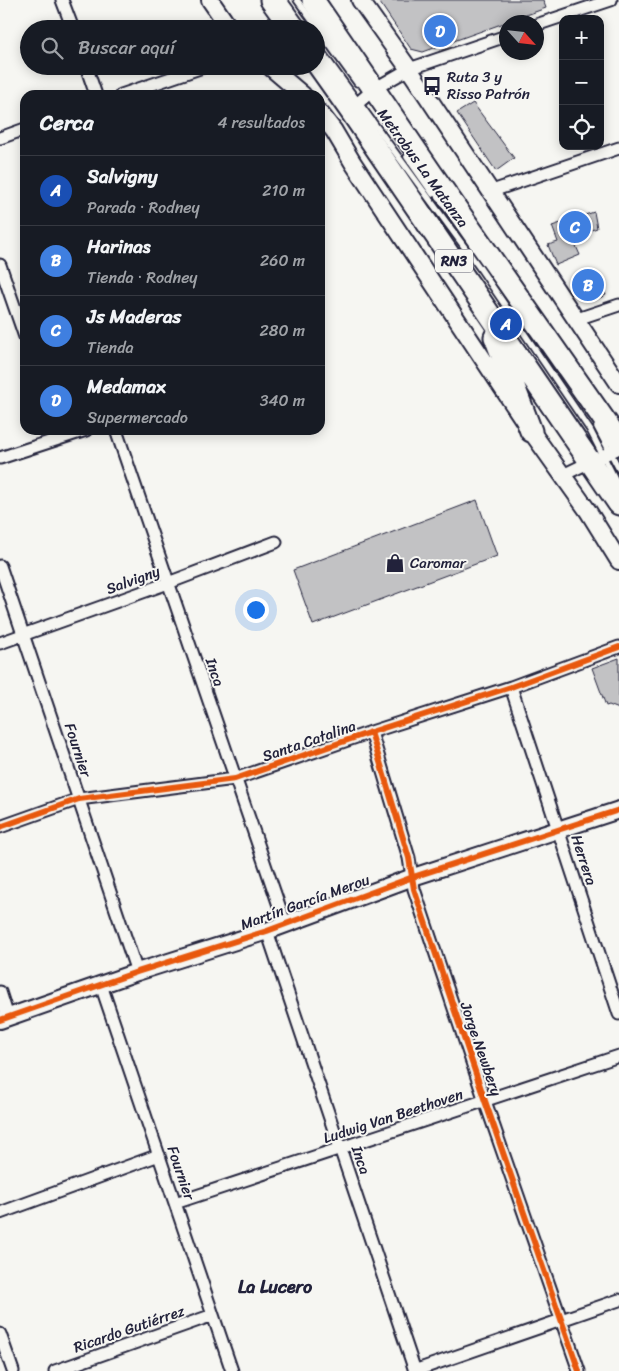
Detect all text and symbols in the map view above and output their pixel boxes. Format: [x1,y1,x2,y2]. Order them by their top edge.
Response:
pin: D [424,12,456,50]
north arrow [499,15,544,60]
map controls [559,15,604,150]
button: + [559,15,604,60]
search box [20,20,325,75]
text: Buscar aquí [78,31,175,64]
icon: search [38,34,66,62]
button: − [559,60,604,105]
place label: Ruta 3 y Risso Patrón [447,64,530,107]
bus stop icon: Ruta 3 y Risso Patrón [421,75,443,97]
street label: Metrobus La Matanza [371,103,476,234]
text: Cerca [40,104,94,142]
button: locate [559,105,604,150]
text: 4 resultados [217,108,305,137]
text: Salvigny [87,160,158,193]
text: A [51,176,61,205]
text: 210 m [262,176,305,205]
text: Parada · Rodney [87,193,200,222]
pin: C [559,208,591,246]
text: Harinas [87,230,151,263]
text: B [51,246,61,275]
text: 260 m [260,246,305,275]
road number: RN3 [435,250,473,272]
text: Tienda · Rodney [87,263,198,292]
pin: B [572,266,604,304]
text: Js Maderas [87,300,181,333]
pin: A [490,305,522,343]
text: C [51,316,61,345]
text: 280 m [260,316,305,345]
text: Tienda [87,333,134,362]
text: Medamax [87,370,166,403]
text: D [51,386,61,415]
text: 340 m [260,386,305,415]
text: Supermercado [87,403,188,432]
place label: Caromar [410,550,467,576]
shop icon: Caromar [384,552,406,574]
street label: Salvigny [102,558,164,602]
your location [243,597,269,623]
street label: Inca [198,653,232,690]
street label: Santa Catalina [259,713,360,769]
street label: Fournier [57,719,99,781]
street label: Herrera [564,831,605,889]
street label: Martín García Merou [237,867,373,937]
street label: Jorge Newbery [452,998,509,1100]
street label: Ludwig Van Beethoven [320,1081,466,1151]
street label: Inca [344,1141,378,1178]
street label: Fournier [160,1142,203,1205]
district label: La Lucero [238,1271,313,1303]
street label: Ricardo Gutiérrez [70,1298,189,1360]

